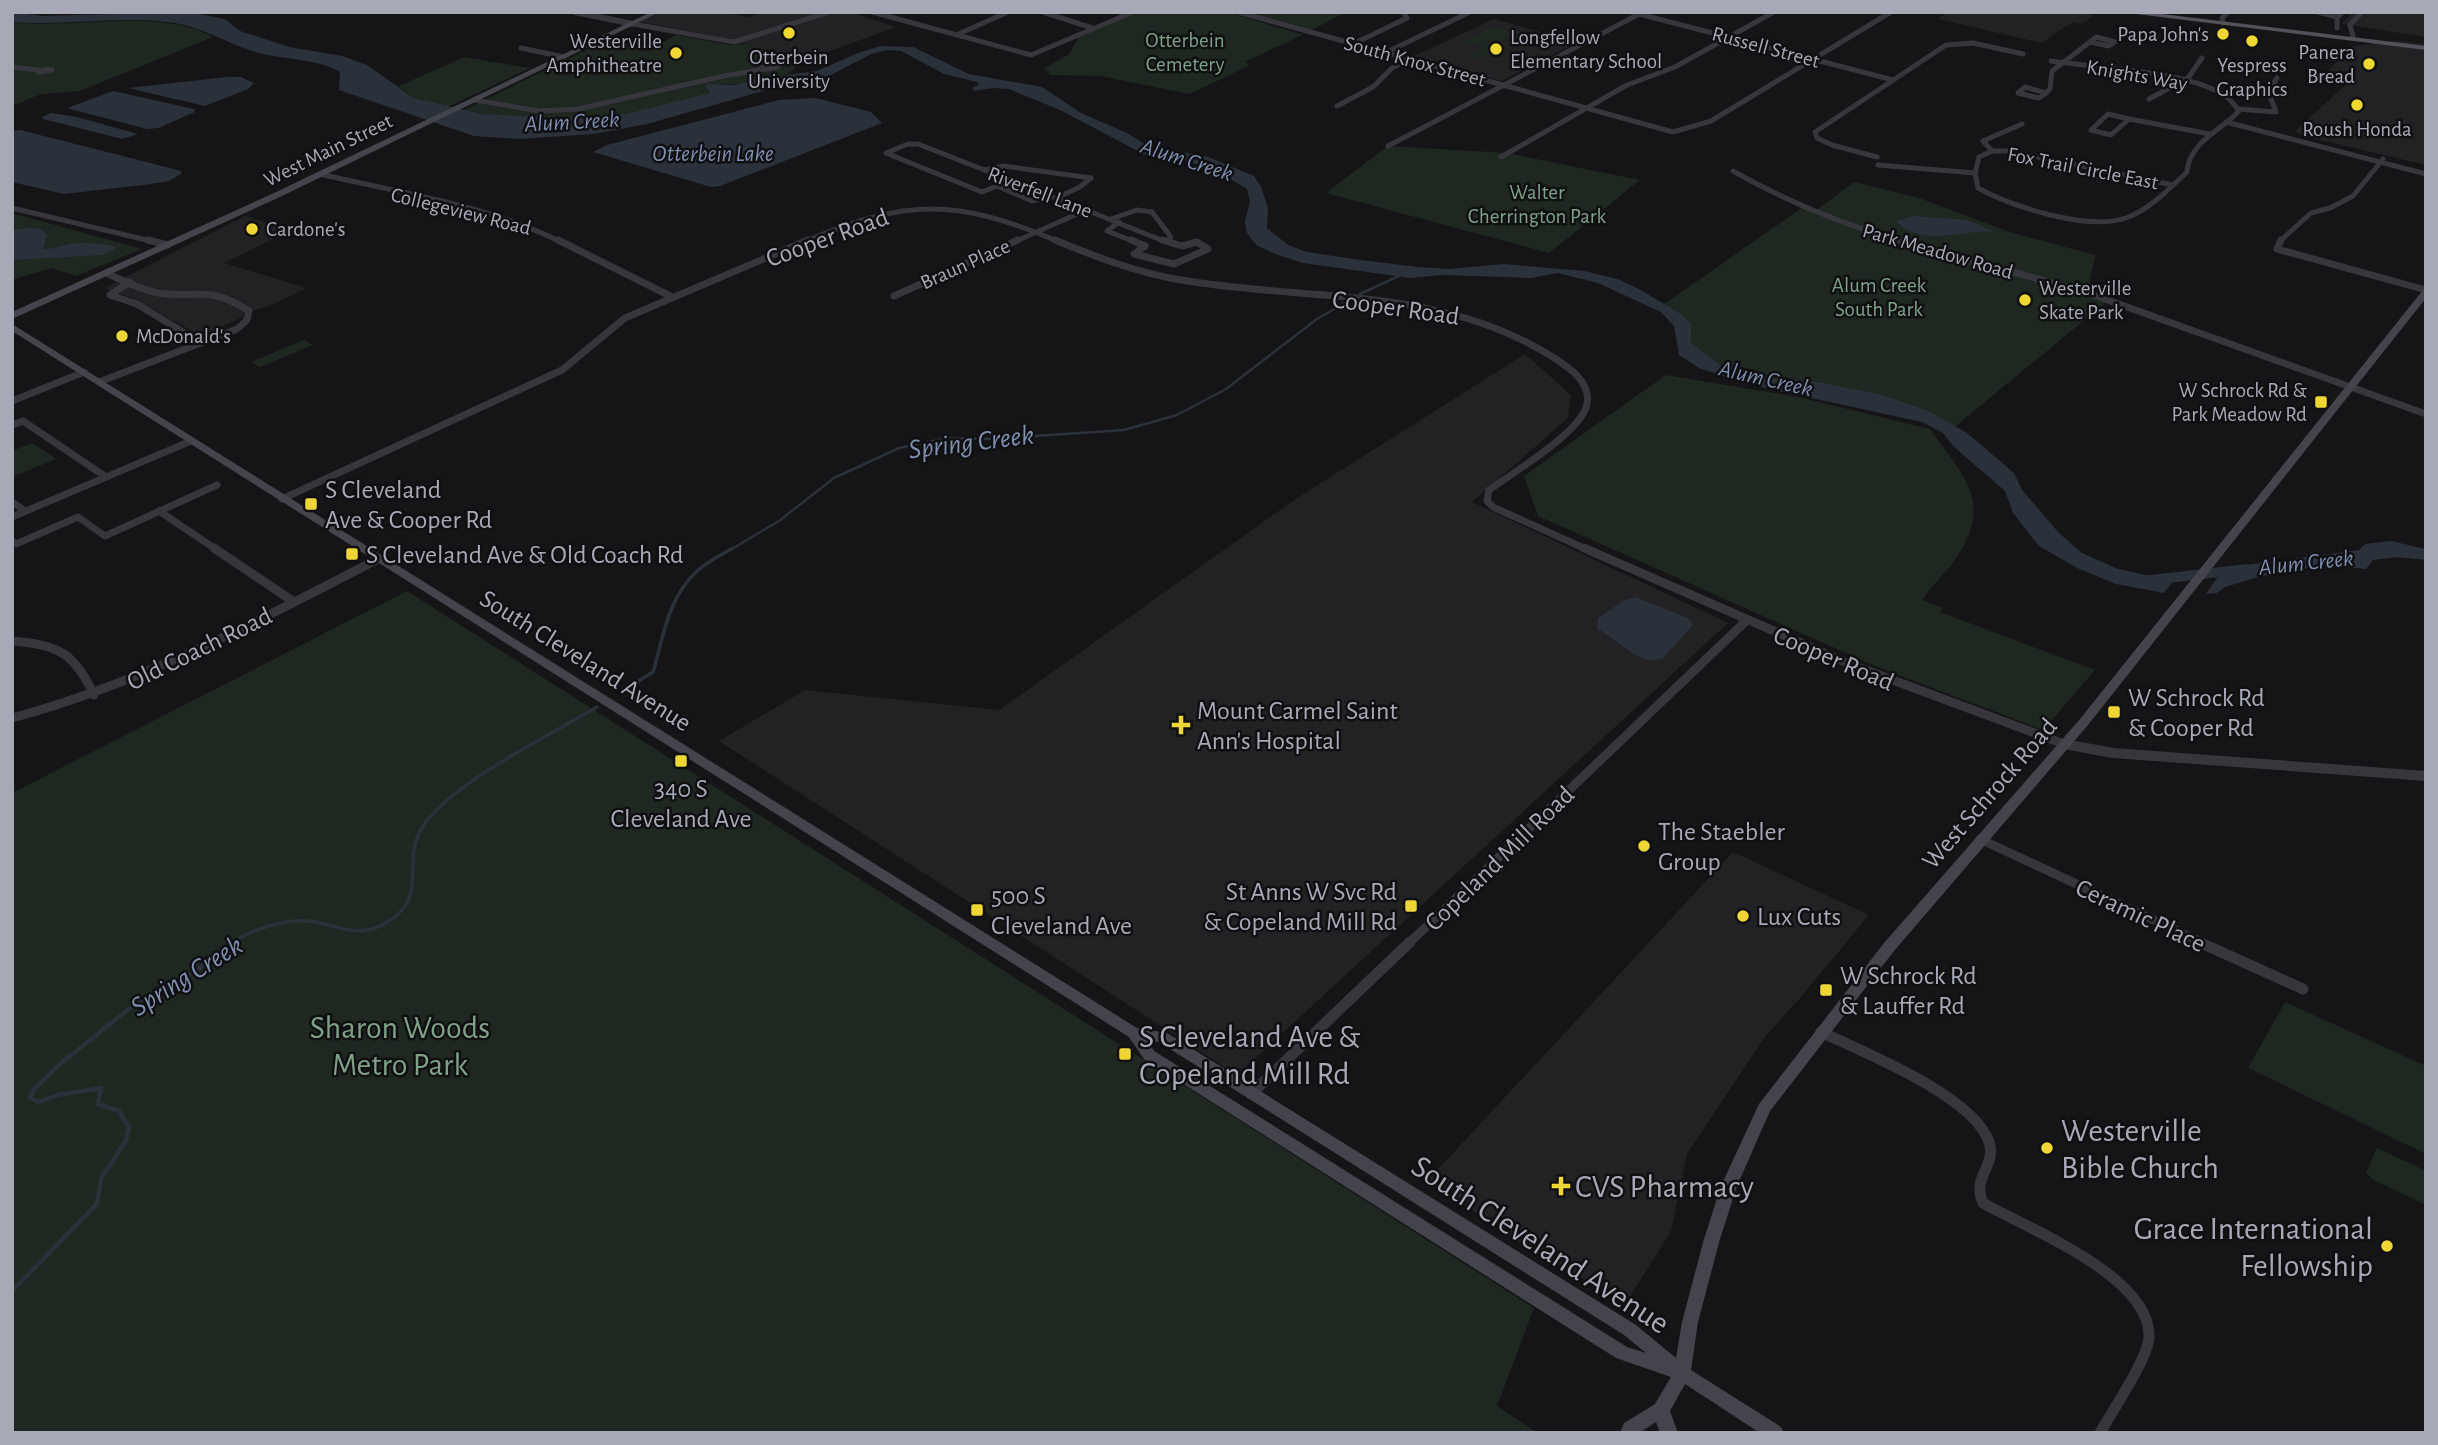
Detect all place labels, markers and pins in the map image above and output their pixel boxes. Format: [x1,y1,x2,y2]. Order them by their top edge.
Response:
place label: Papa John's [2117,24,2209,45]
marker: Otterbein University [781,25,797,41]
marker: Papa John's [2215,26,2231,42]
place label: Longfellow Elementary School [1510,27,1662,72]
place label: Westerville Amphitheatre [546,31,662,76]
marker: Yespress Graphics [2244,33,2260,49]
marker: Longfellow Elementary School [1488,41,1504,57]
place label: Panera Bread [2298,42,2355,87]
marker: Westerville Amphitheatre [668,45,684,61]
place label: Otterbein University [748,47,830,92]
place label: Yespress Graphics [2216,55,2288,100]
marker: Panera Bread [2361,56,2377,72]
marker: Roush Honda [2349,97,2365,113]
place label: Roush Honda [2302,119,2412,140]
place label: Cardone's [266,219,345,240]
marker: Cardone's [244,221,260,237]
place label: Westerville Skate Park [2039,278,2131,323]
marker: Westerville Skate Park [2017,292,2033,308]
place label: McDonald's [136,326,231,347]
marker: McDonald's [114,328,130,344]
place label: W Schrock Rd & Park Meadow Rd [2171,380,2307,425]
marker: W Schrock Rd & Park Meadow Rd [2313,394,2329,410]
place label: S Cleveland Ave & Cooper Rd [325,477,492,533]
marker: S Cleveland Ave & Cooper Rd [303,496,319,512]
place label: S Cleveland Ave & Old Coach Rd [366,542,683,568]
marker: S Cleveland Ave & Old Coach Rd [344,546,360,562]
place label: W Schrock Rd & Cooper Rd [2128,685,2265,741]
place label: Mount Carmel Saint Ann's Hospital [1197,698,1398,754]
marker: W Schrock Rd & Cooper Rd [2106,704,2122,720]
marker: Mount Carmel Saint Ann's Hospital [1171,715,1191,735]
marker: 340 S Cleveland Ave [673,753,689,769]
place label: 340 S Cleveland Ave [610,776,752,832]
place label: The Staebler Group [1658,819,1786,875]
marker: The Staebler Group [1636,838,1652,854]
place label: St Anns W Svc Rd & Copeland Mill Rd [1203,879,1397,935]
place label: 500 S Cleveland Ave [991,883,1132,939]
marker: St Anns W Svc Rd & Copeland Mill Rd [1403,898,1419,914]
marker: 500 S Cleveland Ave [969,902,985,918]
place label: Lux Cuts [1757,904,1841,930]
marker: Lux Cuts [1735,908,1751,924]
place label: W Schrock Rd & Lauffer Rd [1840,963,1977,1019]
marker: W Schrock Rd & Lauffer Rd [1818,982,1834,998]
place label: S Cleveland Ave & Copeland Mill Rd [1139,1021,1360,1090]
marker: S Cleveland Ave & Copeland Mill Rd [1117,1046,1133,1062]
place label: Westerville Bible Church [2061,1115,2219,1184]
marker: Westerville Bible Church [2039,1140,2055,1156]
place label: CVS Pharmacy [1575,1171,1754,1203]
marker: CVS Pharmacy [1553,1178,1569,1194]
place label: Grace International Fellowship [2134,1213,2373,1282]
marker: Grace International Fellowship [2379,1238,2395,1254]

